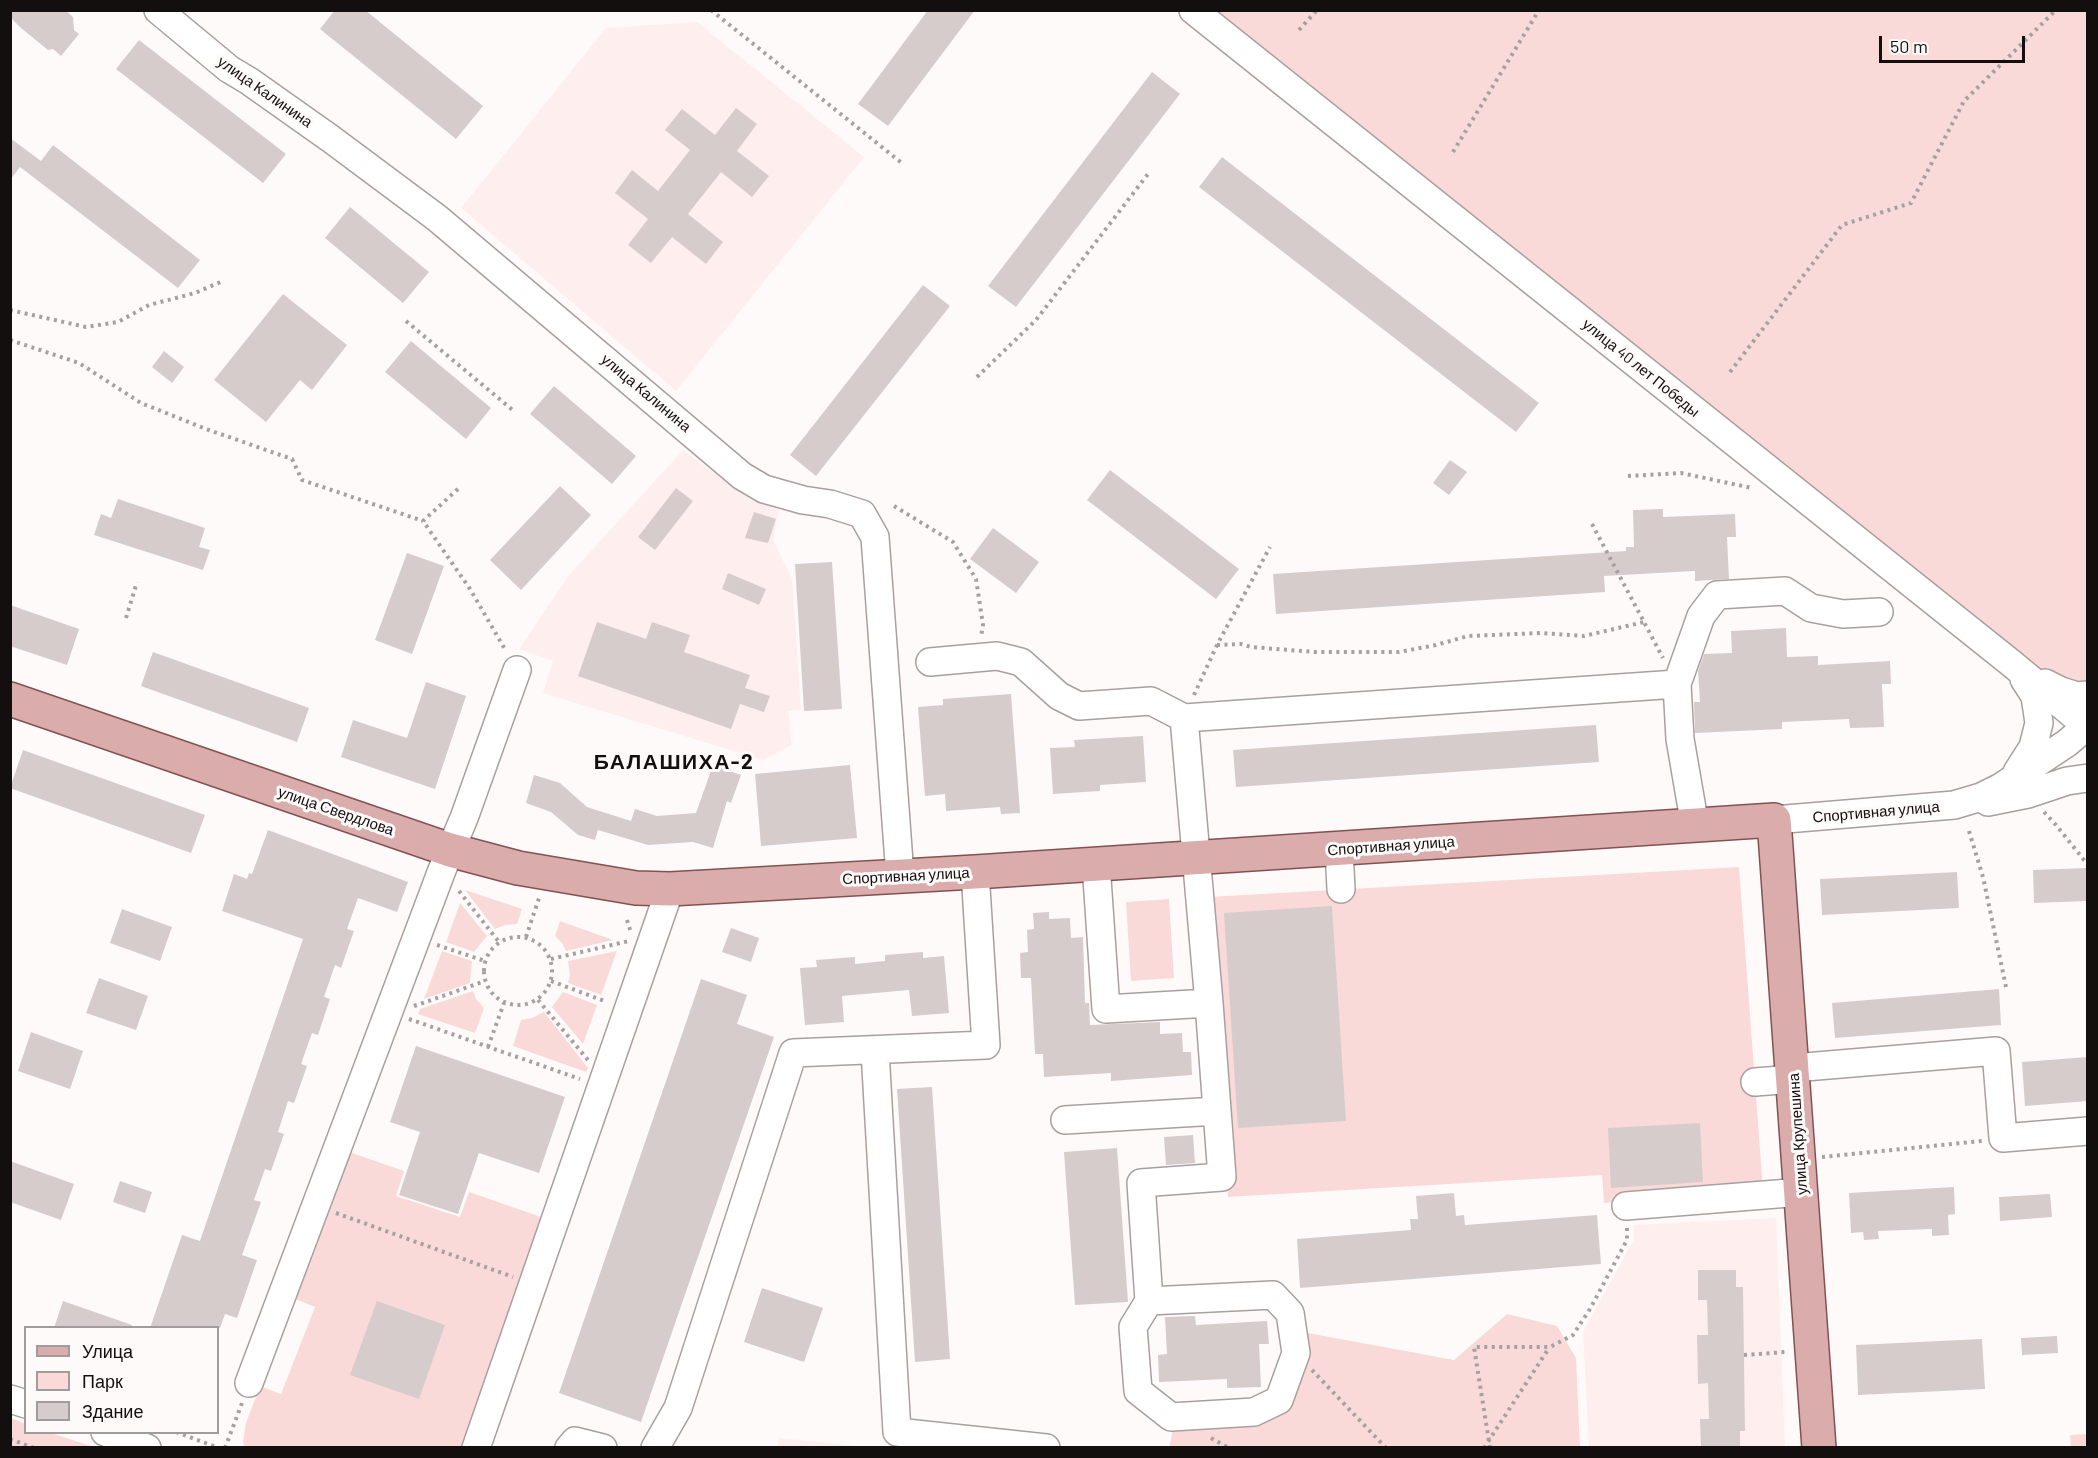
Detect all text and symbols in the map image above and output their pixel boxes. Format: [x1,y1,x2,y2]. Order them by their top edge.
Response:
scale bar [1882,24,2028,62]
text: 50 m [1890,35,1928,57]
street label: улица Калинина [214,53,316,131]
street label: улица 40 лет Победы [1579,315,1703,421]
street label: улица Калинина [597,350,695,436]
district label: БАЛАШИХА-2 [594,749,754,775]
street label: улица Свердлова [276,783,396,839]
street label: Спортивная улица [1812,797,1940,827]
street label: Спортивная улица [1327,833,1455,859]
street label: Спортивная улица [842,864,970,888]
street label: улица Крупешина [1785,1072,1811,1196]
legend [24,1326,219,1434]
text: Улица [82,1340,133,1362]
text: Парк [82,1370,123,1392]
text: Здание [82,1400,143,1422]

